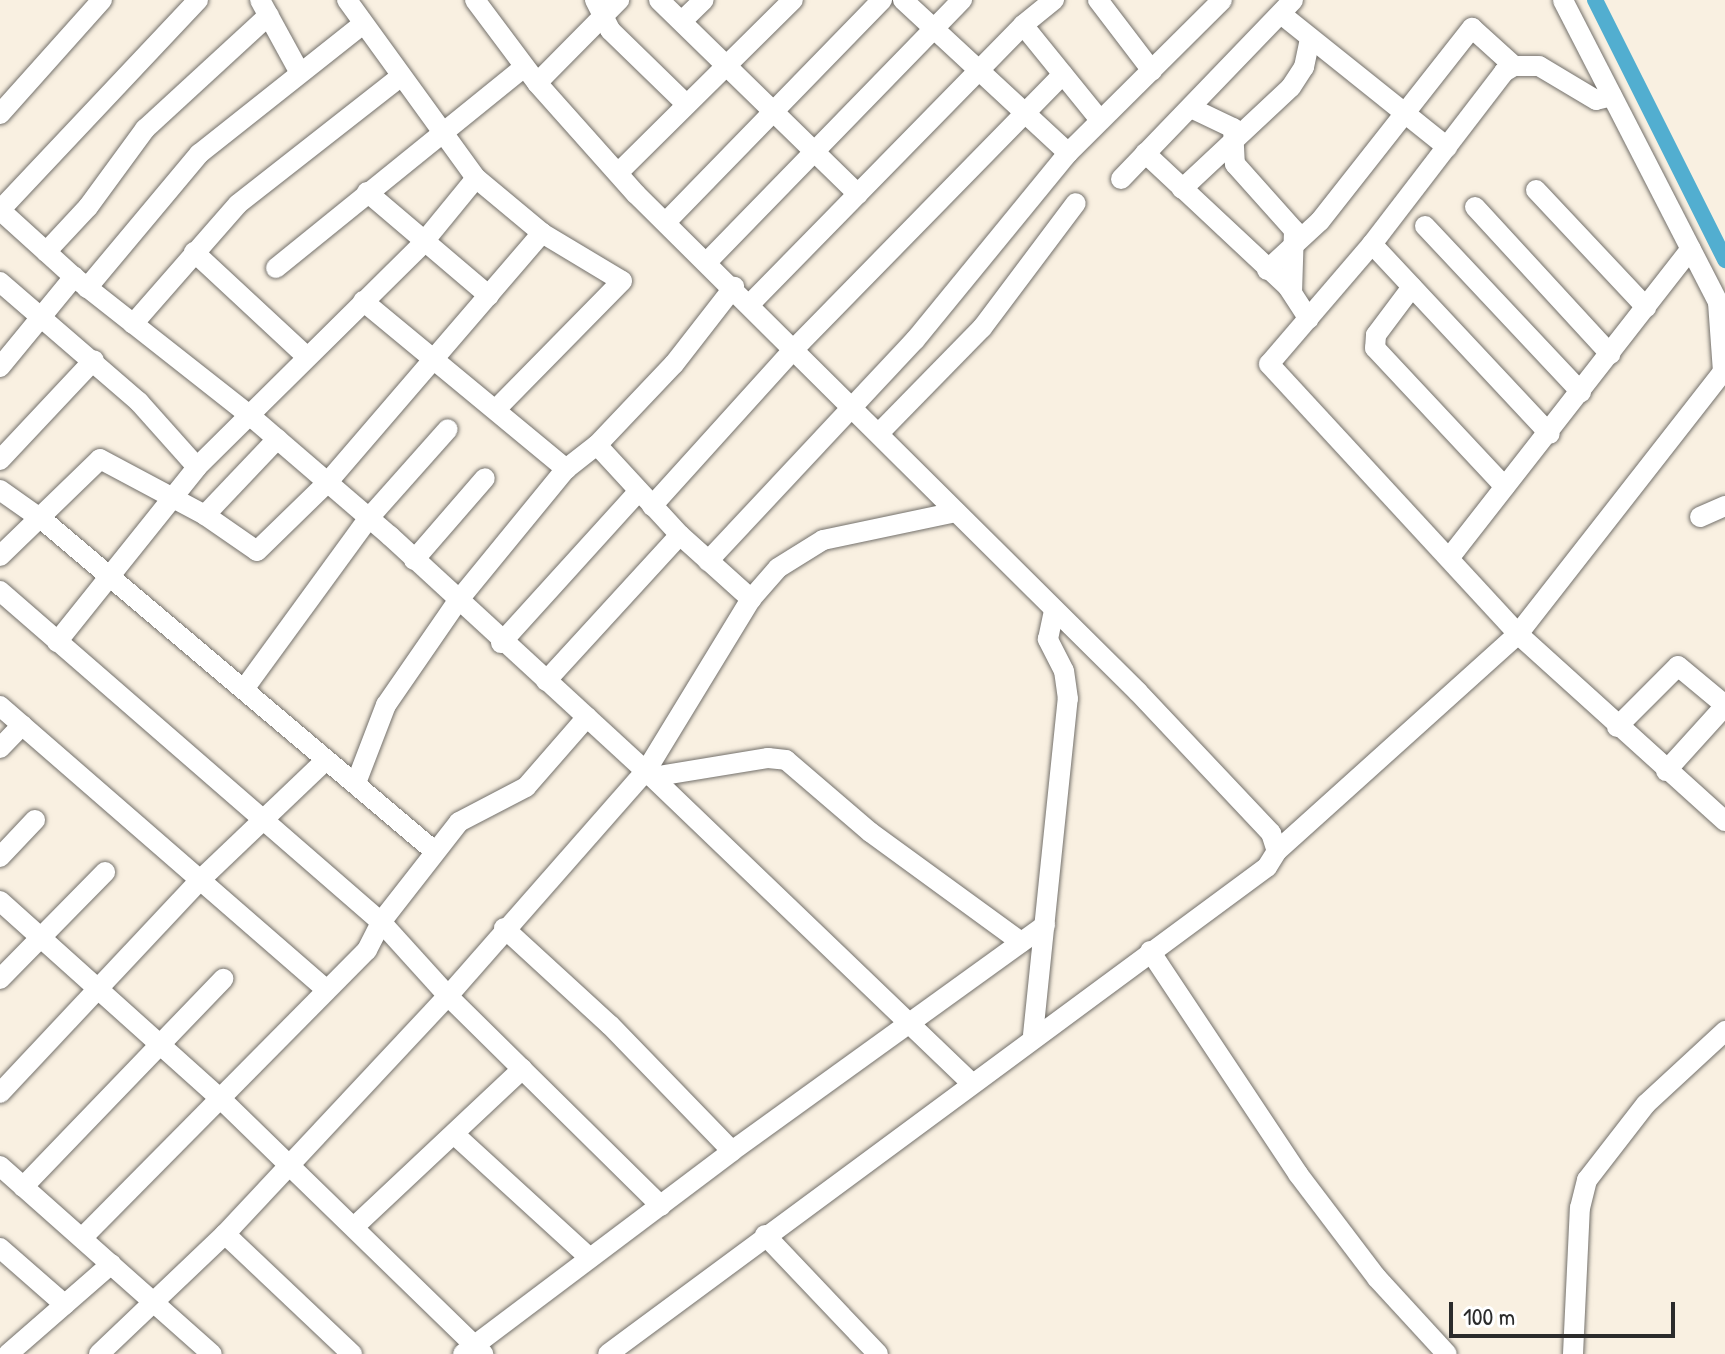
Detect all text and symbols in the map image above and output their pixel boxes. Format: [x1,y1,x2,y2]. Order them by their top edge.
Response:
scale bar [1453,1286,1679,1336]
text: 100 m [1463,1300,1515,1332]

